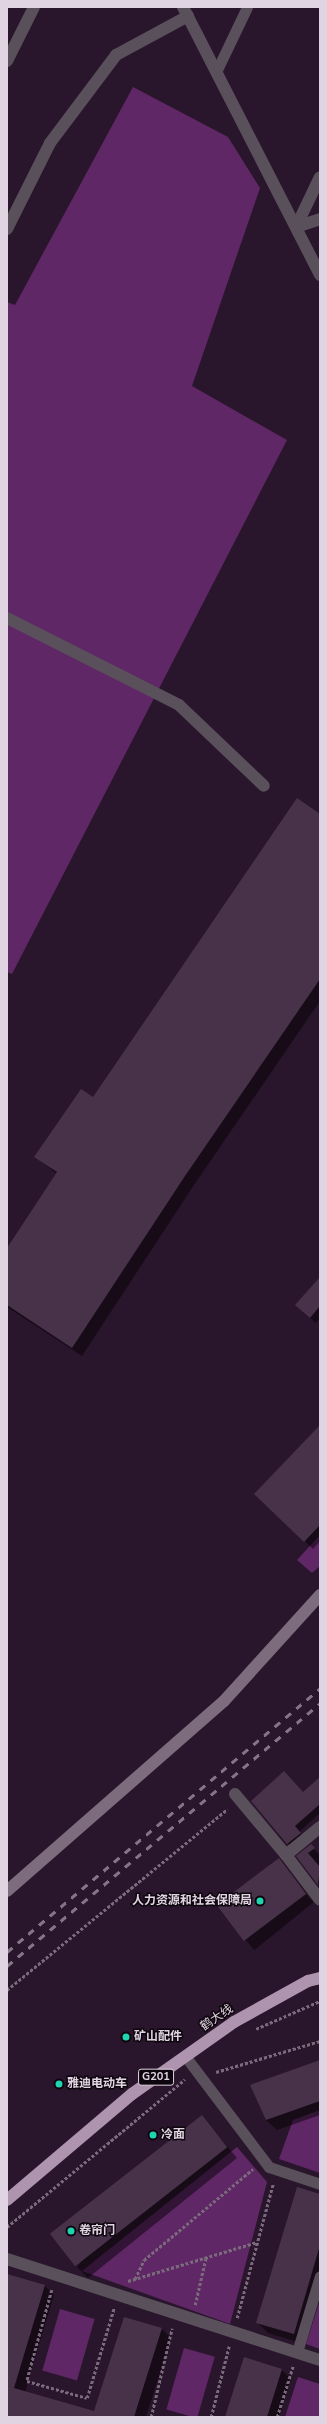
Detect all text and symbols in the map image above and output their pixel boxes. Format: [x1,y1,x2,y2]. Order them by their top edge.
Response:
place label: 人力资源和社会保障局 [132,1894,252,1908]
marker: 人力资源和社会保障局 [255,1896,265,1906]
street label: 鹤大线 [198,2002,236,2034]
place label: 矿山配件 [134,2030,182,2044]
marker: 矿山配件 [121,2032,131,2042]
road number: G201 [138,2068,174,2086]
place label: 雅迪电动车 [67,2077,127,2091]
marker: 雅迪电动车 [54,2079,64,2089]
place label: 冷面 [161,2128,185,2142]
marker: 冷面 [148,2130,158,2140]
place label: 卷帘门 [79,2224,115,2238]
marker: 卷帘门 [66,2226,76,2236]

